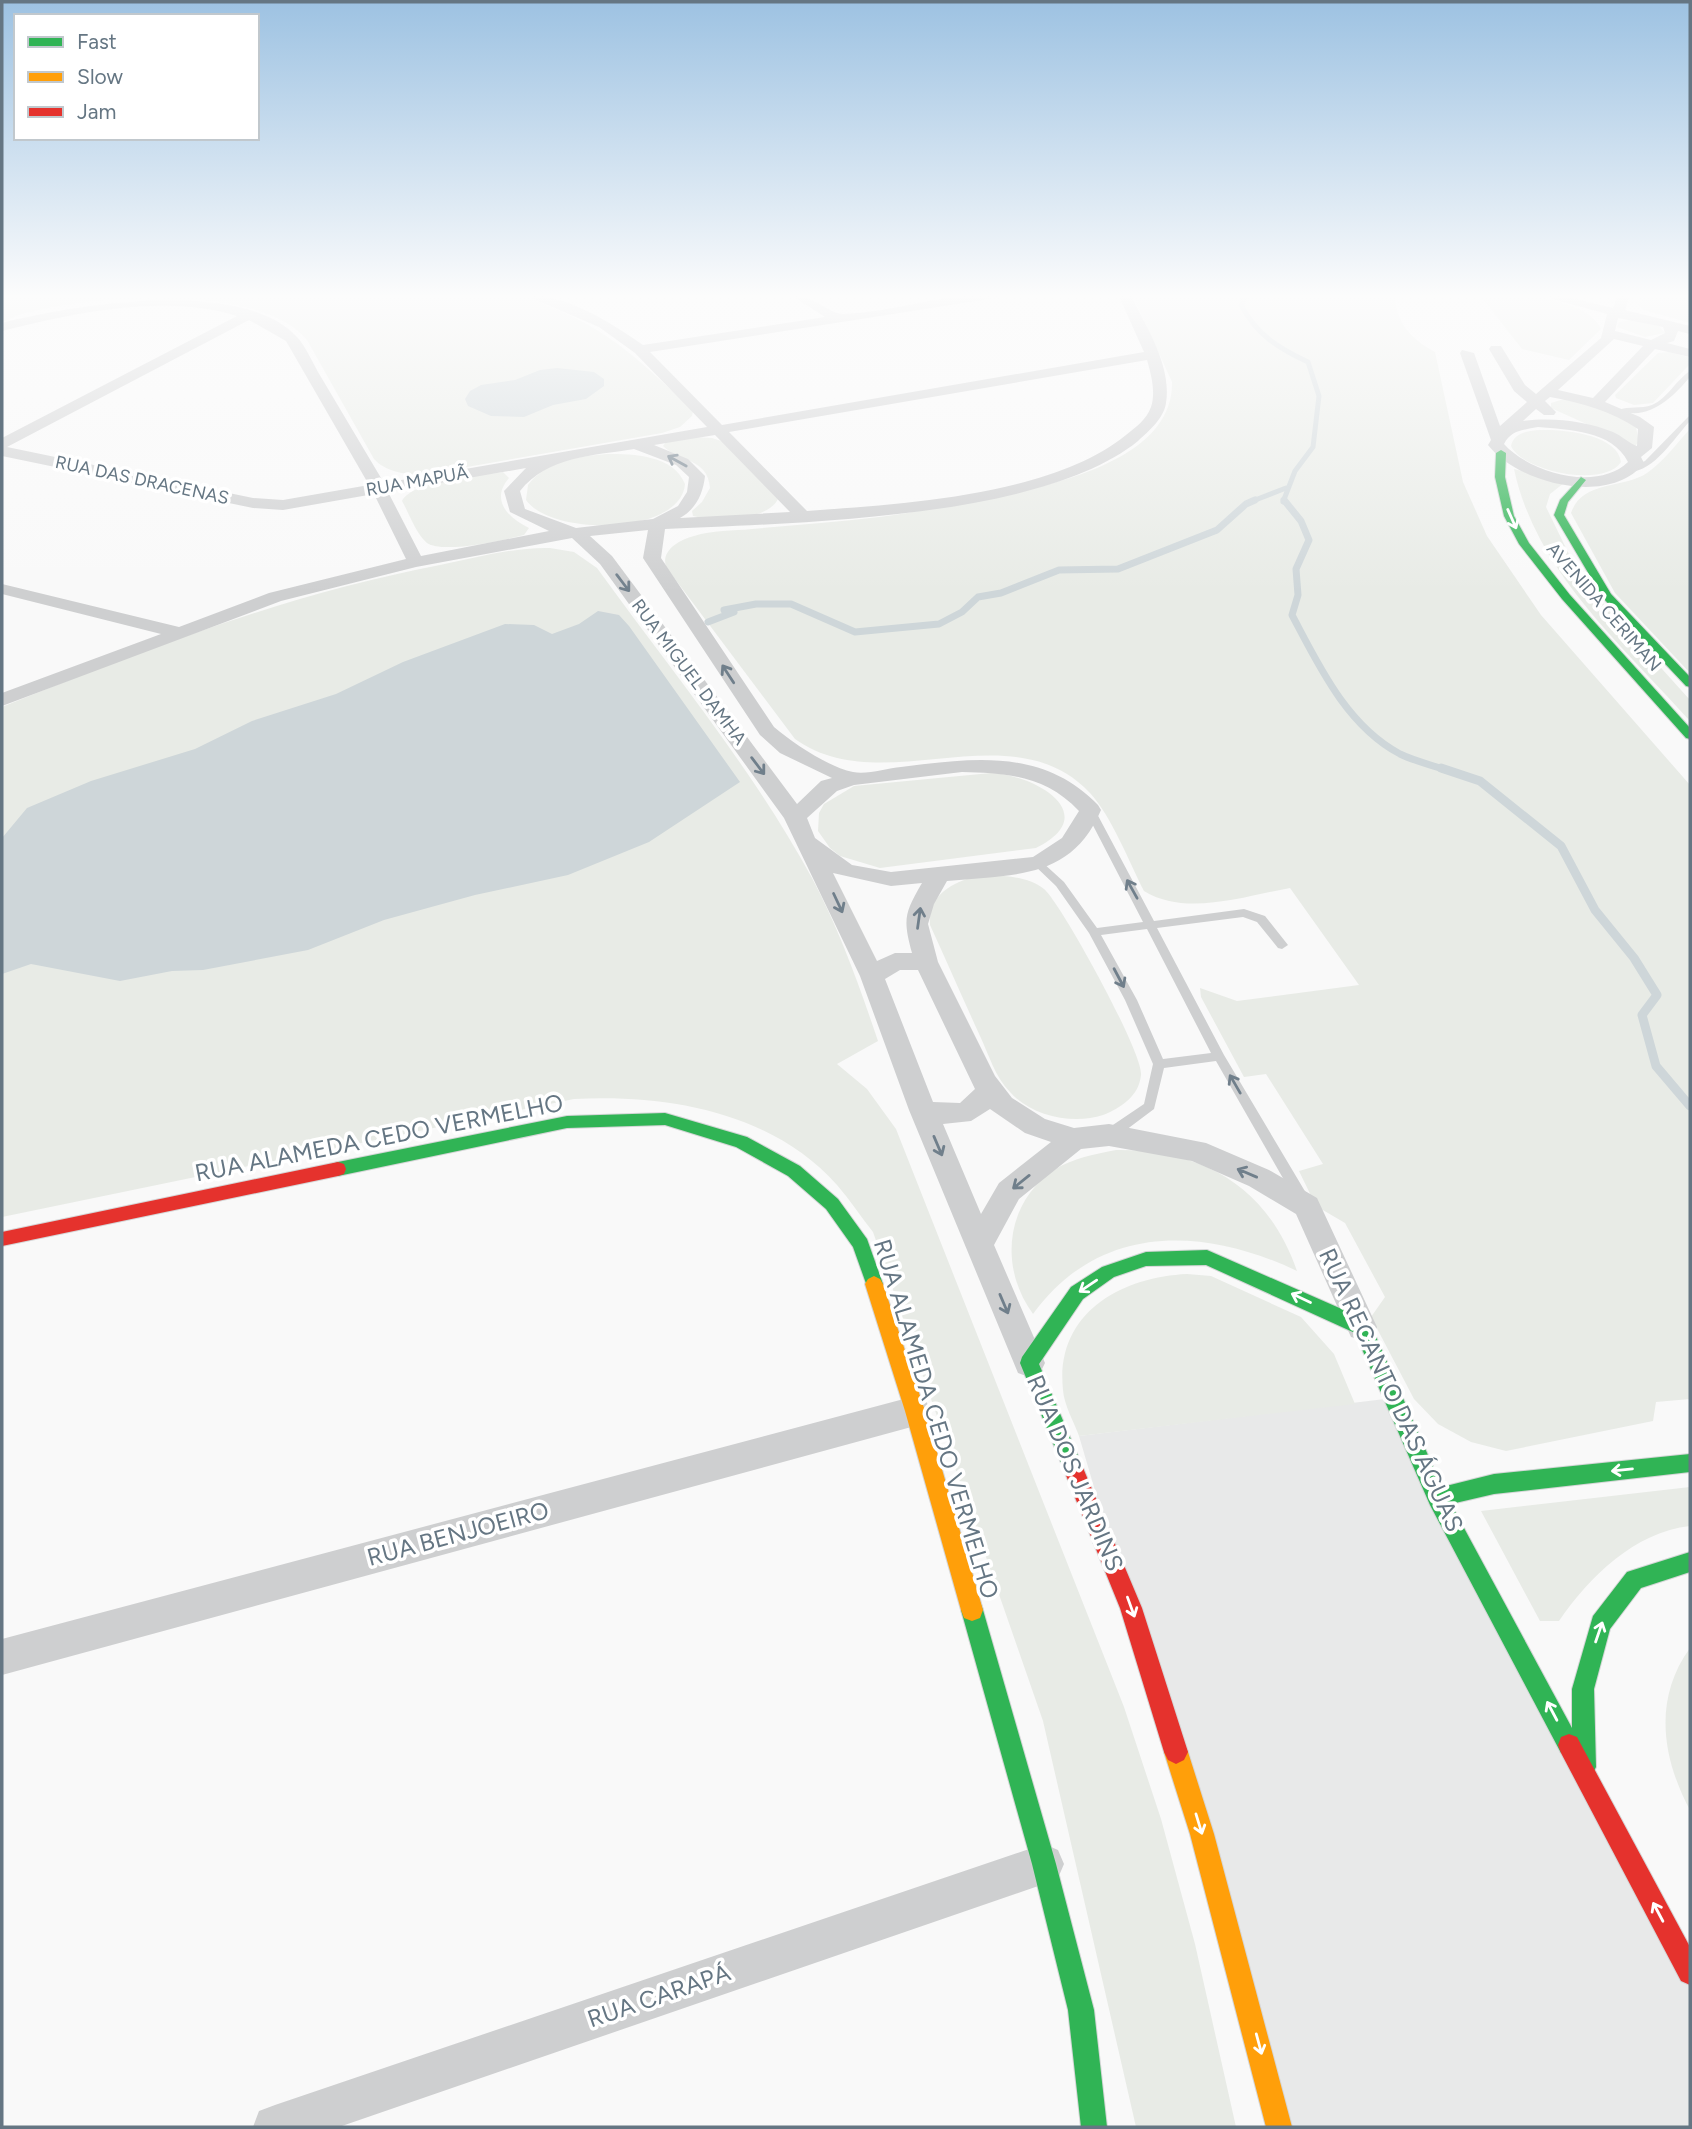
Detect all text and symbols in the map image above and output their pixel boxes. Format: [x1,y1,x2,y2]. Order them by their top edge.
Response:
legend [14,14,259,140]
text: Fast [77,29,117,54]
text: Slow [77,64,123,89]
text: Jam [77,99,116,124]
street label: RUA DAS DRACENAS [53,451,231,509]
one-way arrow [667,454,687,468]
street label: RUA MAPUÃ [364,461,470,501]
one-way arrow [1506,508,1519,529]
street label: AVENIDA CERIMAN [1542,538,1666,676]
one-way arrow [615,573,630,592]
street label: RUA MIGUEL DAMHA [627,595,751,749]
one-way arrow [721,665,735,684]
one-way arrow [751,756,765,775]
one-way arrow [1125,879,1139,899]
one-way arrow [831,892,845,913]
one-way arrow [913,907,926,930]
one-way arrow [1112,968,1126,988]
one-way arrow [1228,1074,1242,1094]
street label: RUA ALAMEDA CEDO VERMELHO [192,1088,565,1187]
one-way arrow [932,1135,945,1156]
one-way arrow [1237,1166,1258,1179]
one-way arrow [1012,1174,1030,1190]
street label: RUA ALAMEDA CEDO VERMELHO [868,1236,1005,1602]
street label: RUA RECANTO DAS ÁGUAS [1313,1244,1470,1536]
one-way arrow [1079,1278,1098,1293]
one-way arrow [1291,1291,1312,1304]
one-way arrow [999,1293,1012,1314]
street label: RUA DOS JARDINS [1021,1371,1130,1575]
one-way arrow [1612,1464,1634,1477]
street label: RUA BENJOEIRO [364,1495,552,1572]
one-way arrow [1126,1596,1138,1618]
one-way arrow [1594,1621,1606,1643]
one-way arrow [1544,1701,1558,1721]
one-way arrow [1194,1813,1207,1835]
one-way arrow [1651,1902,1665,1922]
street label: RUA CARAPÁ [584,1957,735,2034]
one-way arrow [1253,2032,1266,2055]

